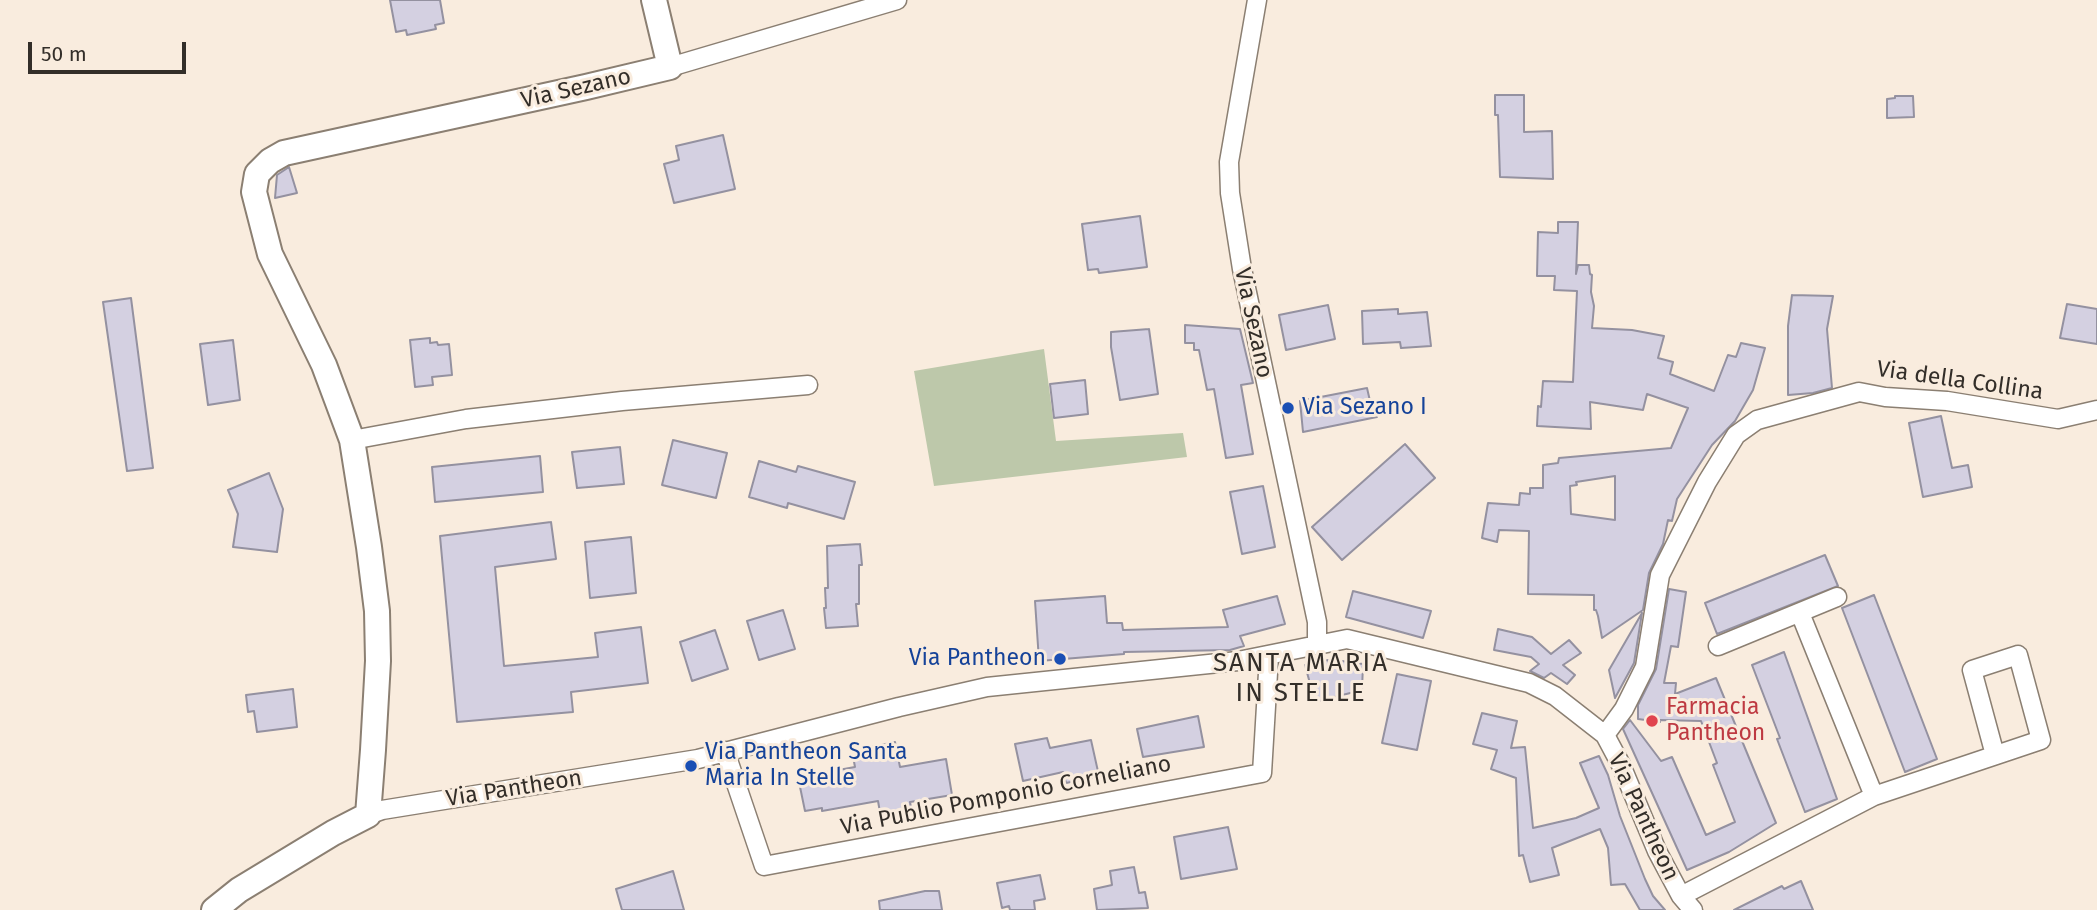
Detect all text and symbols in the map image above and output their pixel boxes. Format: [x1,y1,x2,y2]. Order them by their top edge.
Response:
scale bar [32,28,189,72]
text: 50 m [41,41,87,67]
street label: Via Sezano [518,63,634,115]
street label: Via Sezano [1228,265,1278,381]
street label: Via della Collina [1875,356,2045,406]
place label: Via Sezano I [1302,394,1427,422]
marker: Via Sezano I [1280,400,1296,416]
place label: Via Pantheon [909,645,1046,673]
district label: SANTA MARIA IN STELLE [1214,648,1388,710]
marker: Via Pantheon [1052,651,1068,667]
place label: Farmacia Pantheon [1666,694,1765,748]
marker: Farmacia Pantheon [1644,713,1660,729]
place label: Via Pantheon Santa Maria In Stelle [705,739,907,793]
street label: Via Pantheon [1602,749,1684,885]
street label: Via Publio Pomponio Corneliano [838,750,1174,842]
marker: Via Pantheon Santa Maria In Stelle [683,758,699,774]
street label: Via Pantheon [444,765,584,813]

